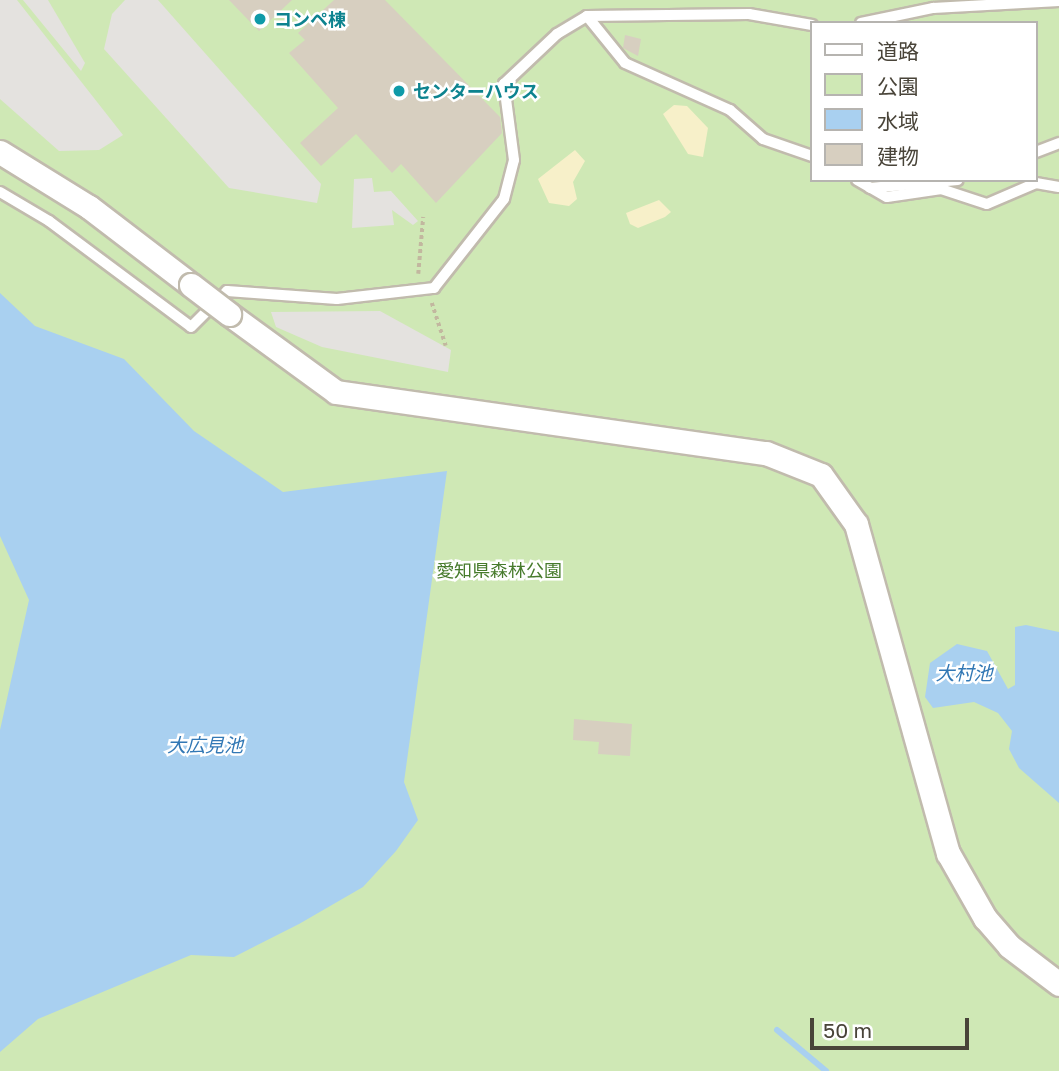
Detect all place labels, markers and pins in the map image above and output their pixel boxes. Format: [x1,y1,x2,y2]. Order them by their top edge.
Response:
place label: コンペ棟 [274,8,346,30]
marker: コンペ棟 [252,11,268,27]
place label: センターハウス [413,80,539,102]
marker: センターハウス [391,83,407,99]

